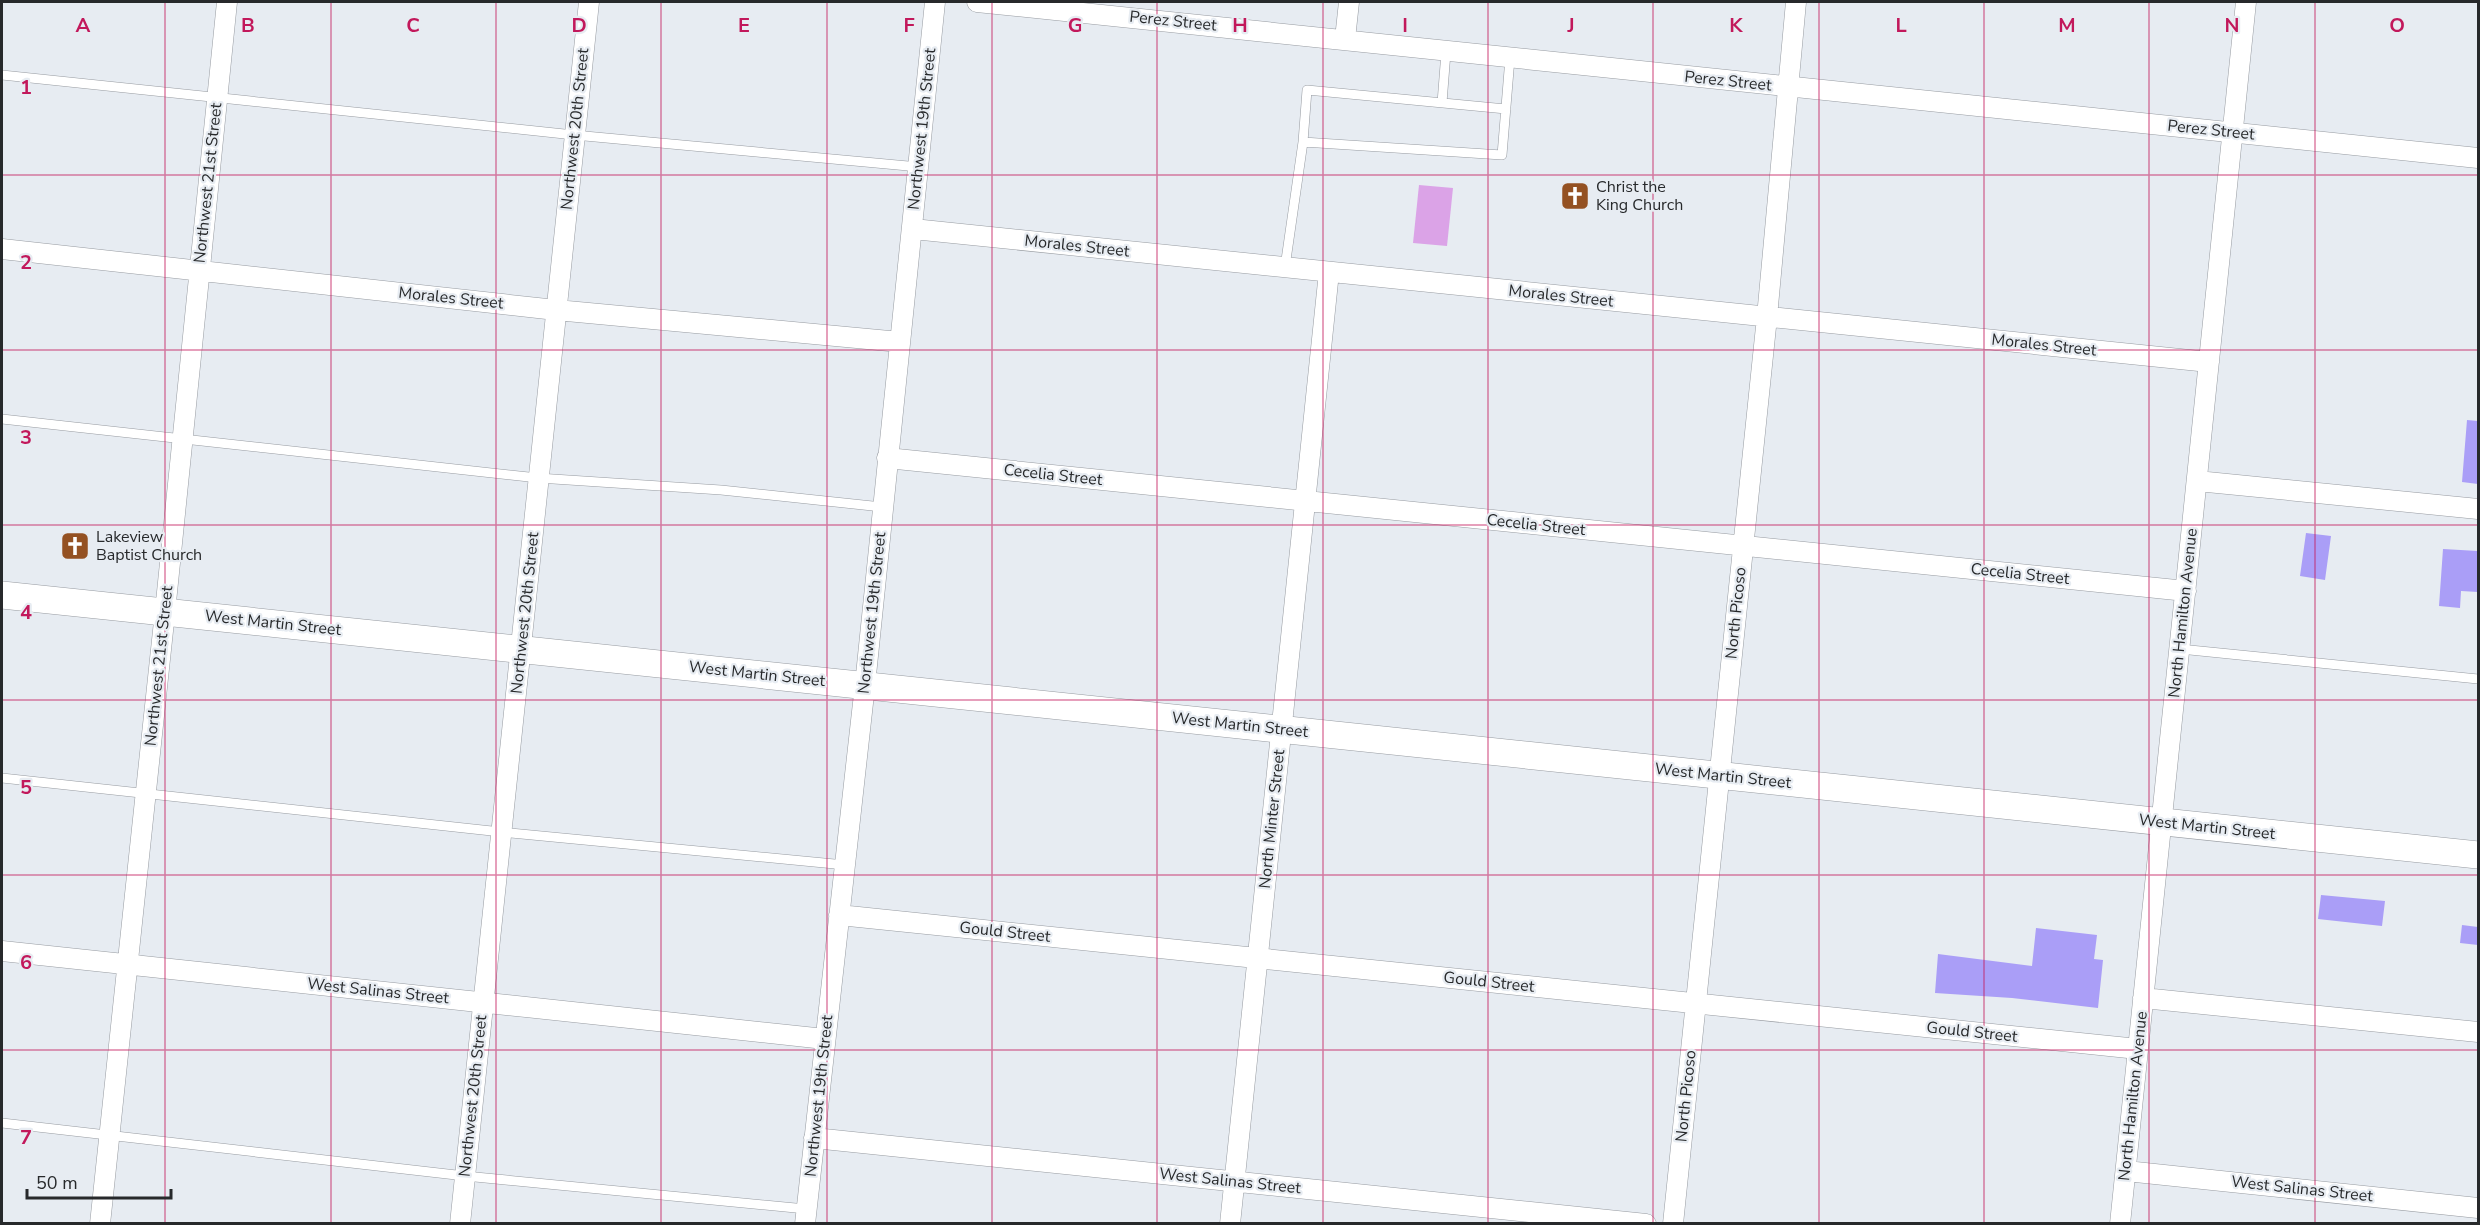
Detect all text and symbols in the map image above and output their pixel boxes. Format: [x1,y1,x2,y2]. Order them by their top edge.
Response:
street label: Perez Street [1128,5,1218,37]
text: A [76,12,91,39]
text: B [241,12,255,39]
text: C [406,12,420,39]
text: D [571,12,587,39]
text: E [738,12,750,39]
text: F [903,12,915,39]
text: G [1068,12,1082,39]
text: H [1232,12,1248,39]
text: I [1402,12,1408,39]
text: J [1566,12,1575,39]
text: K [1729,12,1743,39]
text: L [1895,12,1907,39]
text: M [2058,12,2076,39]
text: N [2225,12,2239,39]
text: O [2389,12,2405,39]
street label: Northwest 20th Street [556,47,594,211]
street label: Northwest 19th Street [903,47,941,211]
street label: Perez Street [1683,65,1773,97]
text: 1 [20,74,32,101]
street label: Northwest 21st Street [189,101,227,264]
street label: Perez Street [2166,114,2256,146]
place label: Christ the King Church [1596,176,1683,216]
church icon: Christ the King Church [1559,180,1591,212]
street label: Morales Street [1023,230,1131,262]
text: 2 [20,249,32,276]
street label: Morales Street [1507,280,1615,312]
street label: Morales Street [397,282,505,314]
street label: Morales Street [1990,329,2098,361]
text: 3 [20,424,32,451]
street label: Cecelia Street [1003,459,1104,491]
street label: Cecelia Street [1486,509,1587,541]
place label: Lakeview Baptist Church [96,526,202,566]
street label: North Hamilton Avenue [2163,527,2203,699]
church icon: Lakeview Baptist Church [59,530,91,562]
street label: Northwest 20th Street [506,531,544,695]
street label: Northwest 19th Street [853,531,891,695]
street label: Cecelia Street [1970,558,2071,590]
street label: North Picoso [1720,566,1752,660]
street label: Northwest 21st Street [140,584,178,747]
text: 4 [20,599,32,626]
street label: West Martin Street [204,605,343,641]
street label: West Martin Street [688,656,827,692]
street label: West Martin Street [1171,707,1310,743]
street label: North Minter Street [1254,748,1290,890]
street label: West Martin Street [1654,758,1793,794]
text: 5 [20,774,32,801]
street label: West Martin Street [2138,809,2277,845]
street label: Gould Street [958,916,1052,948]
text: 6 [20,949,32,976]
street label: Gould Street [1442,966,1536,998]
street label: West Salinas Street [306,973,450,1009]
street label: North Hamilton Avenue [2113,1010,2153,1182]
street label: Northwest 20th Street [454,1014,492,1178]
street label: Northwest 19th Street [800,1014,838,1178]
street label: Gould Street [1925,1016,2019,1048]
street label: North Picoso [1670,1049,1702,1143]
text: 7 [20,1124,32,1151]
scale bar [27,1162,171,1200]
street label: West Salinas Street [1158,1163,1302,1199]
text: 50 m [36,1171,78,1195]
street label: West Salinas Street [2230,1171,2374,1207]

